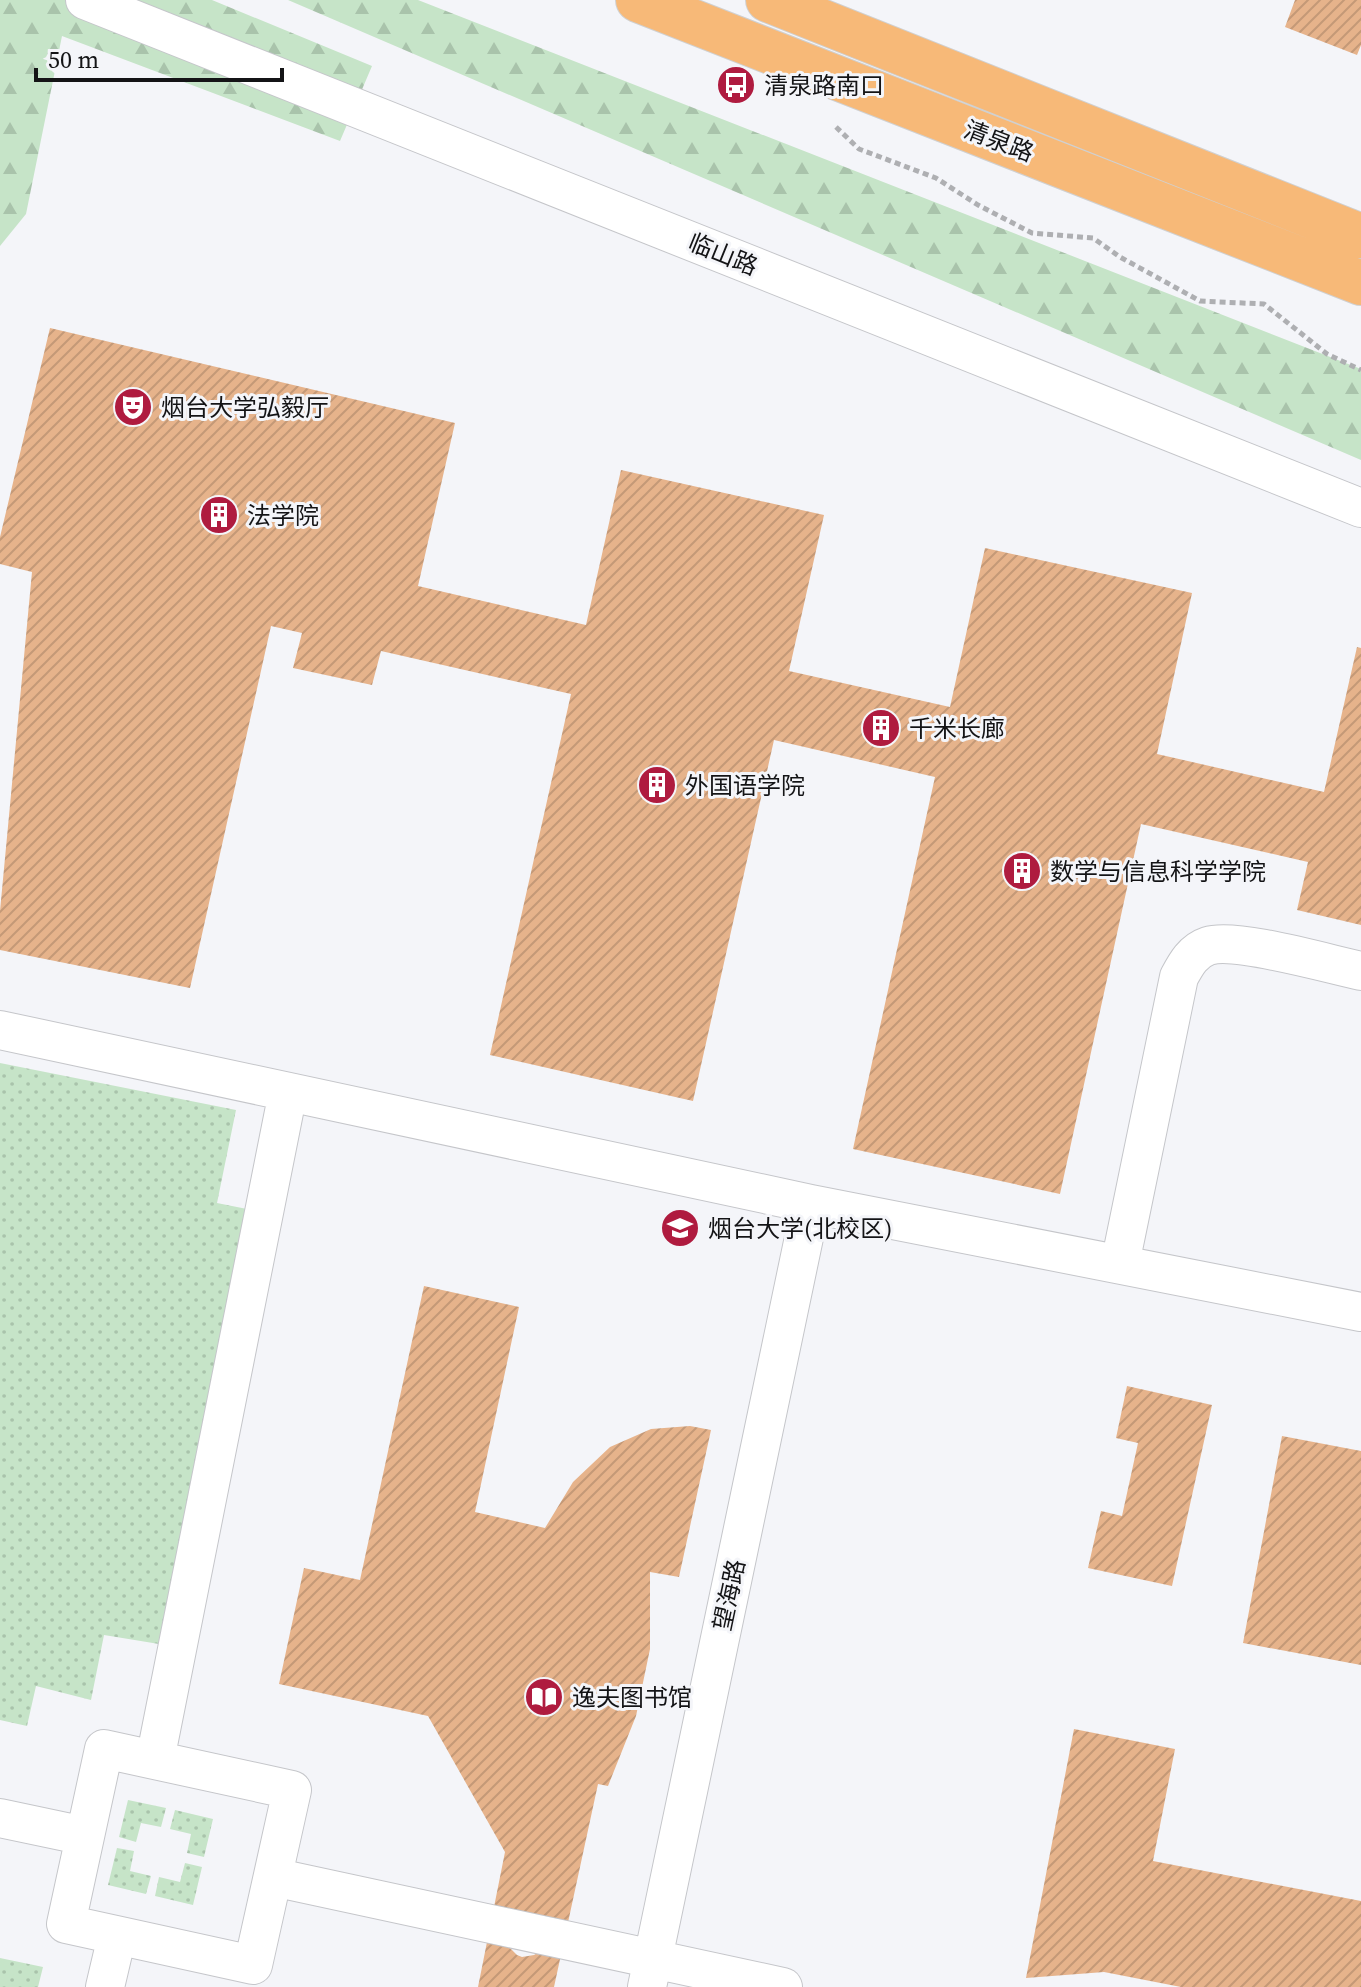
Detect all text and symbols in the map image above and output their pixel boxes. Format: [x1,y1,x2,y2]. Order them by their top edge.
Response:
scale bar [36,32,282,82]
text: 50 m [48,43,99,76]
bus stop icon: 清泉路南口 [715,64,757,106]
place label: 清泉路南口 [764,69,884,102]
street label: 清泉路 [959,113,1039,169]
street label: 临山路 [683,225,763,283]
theatre icon: 烟台大学弘毅厅 [112,386,154,428]
place label: 烟台大学弘毅厅 [161,391,329,424]
building icon: 法学院 [198,494,240,536]
place label: 法学院 [247,499,319,532]
building icon: 千米长廊 [860,707,902,749]
place label: 千米长廊 [909,712,1005,745]
building icon: 外国语学院 [636,764,678,806]
place label: 外国语学院 [685,769,805,802]
building icon: 数学与信息科学学院 [1001,850,1043,892]
place label: 数学与信息科学学院 [1050,855,1266,888]
school or university icon: 烟台大学(北校区) [659,1207,701,1249]
place label: 烟台大学(北校区) [708,1212,892,1245]
street label: 望海路 [705,1556,753,1634]
library icon: 逸夫图书馆 [523,1676,565,1718]
place label: 逸夫图书馆 [572,1681,692,1714]

